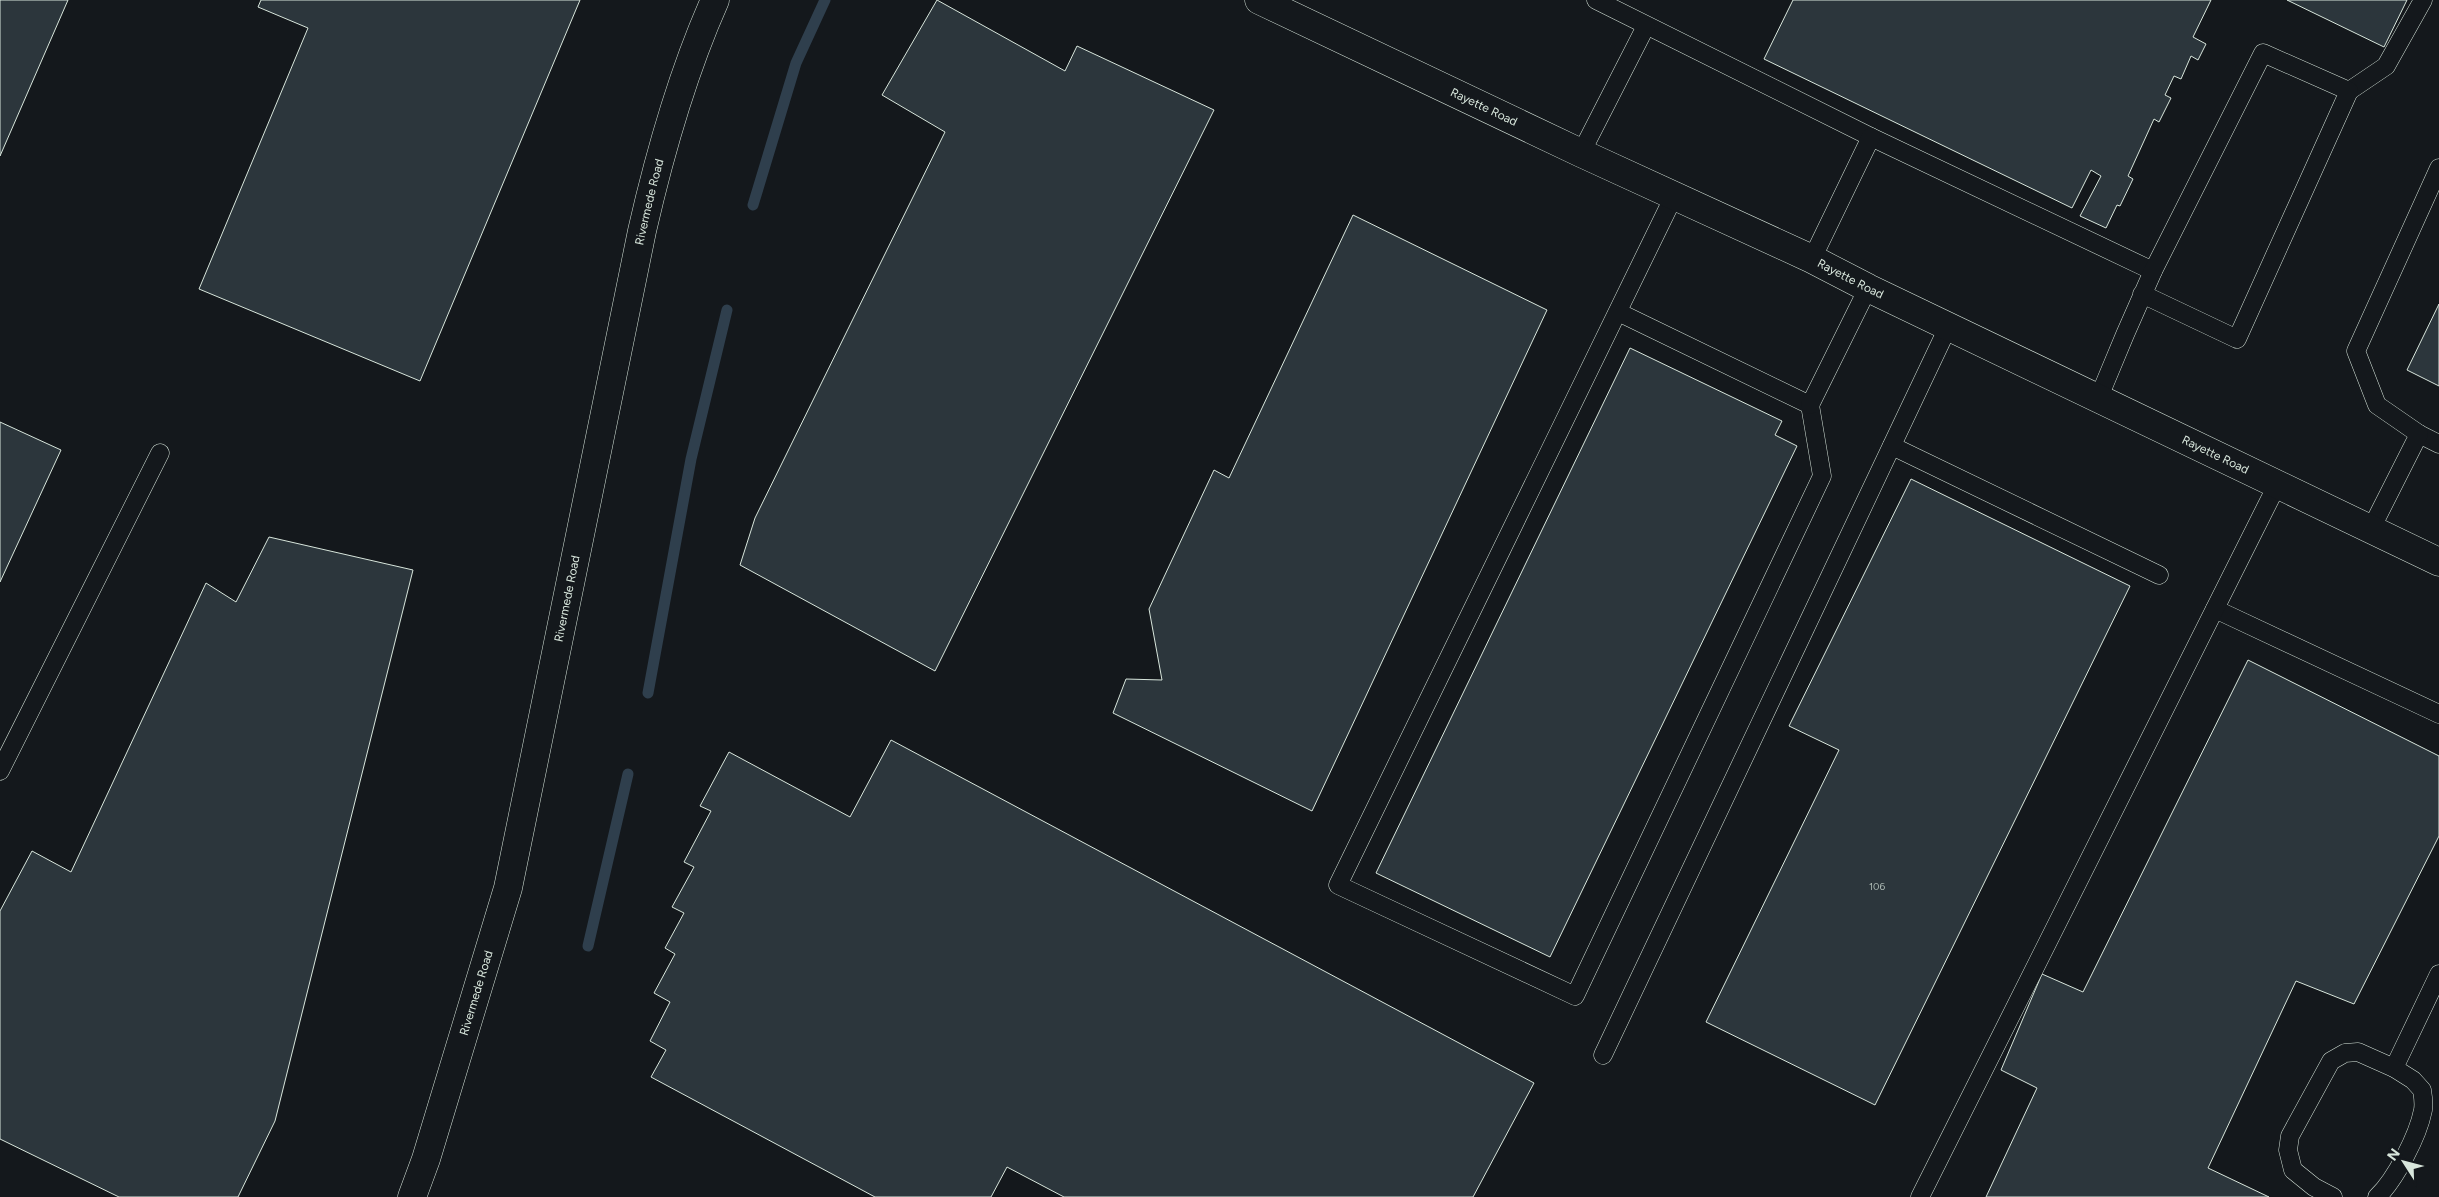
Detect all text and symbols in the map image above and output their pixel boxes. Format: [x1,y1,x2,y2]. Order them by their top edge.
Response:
street label: Rayette Road [1448,85,1520,129]
street label: Rivermede Road [632,157,666,246]
street label: Rayette Road [1815,256,1886,301]
street label: Rayette Road [2180,433,2251,477]
street label: Rivermede Road [551,554,583,643]
house number: 106 [1869,880,1885,893]
street label: Rivermede Road [457,949,496,1037]
north arrow [2379,1137,2429,1187]
text: N [2384,1145,2404,1164]

